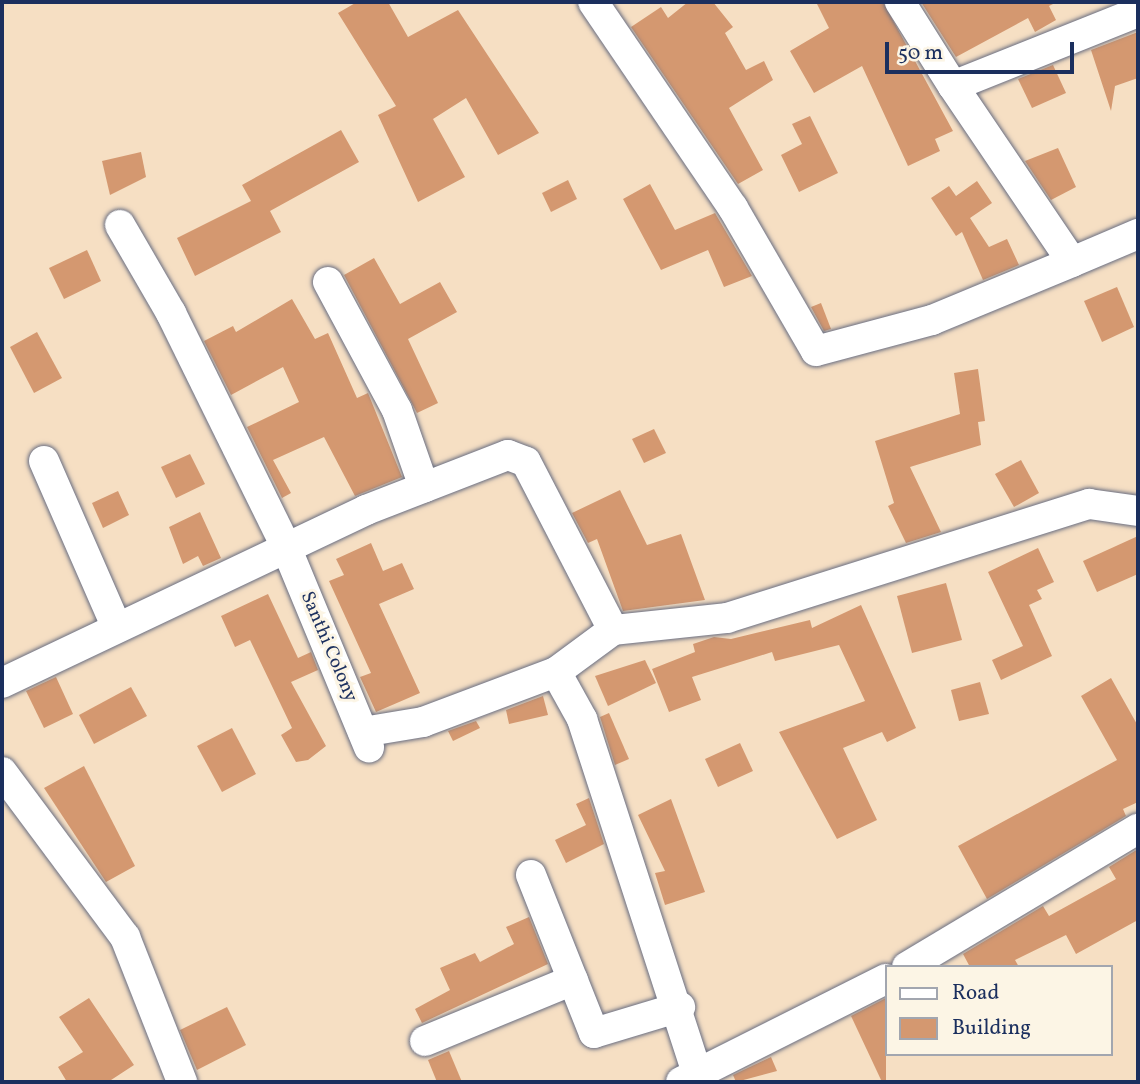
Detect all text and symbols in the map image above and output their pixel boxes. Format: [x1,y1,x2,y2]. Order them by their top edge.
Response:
scale bar [888,28,1077,72]
text: 50 m [898,39,943,68]
street label: Santhi Colony [294,588,362,706]
legend [884,965,1112,1056]
text: Road [952,979,999,1008]
text: Building [952,1014,1031,1043]

